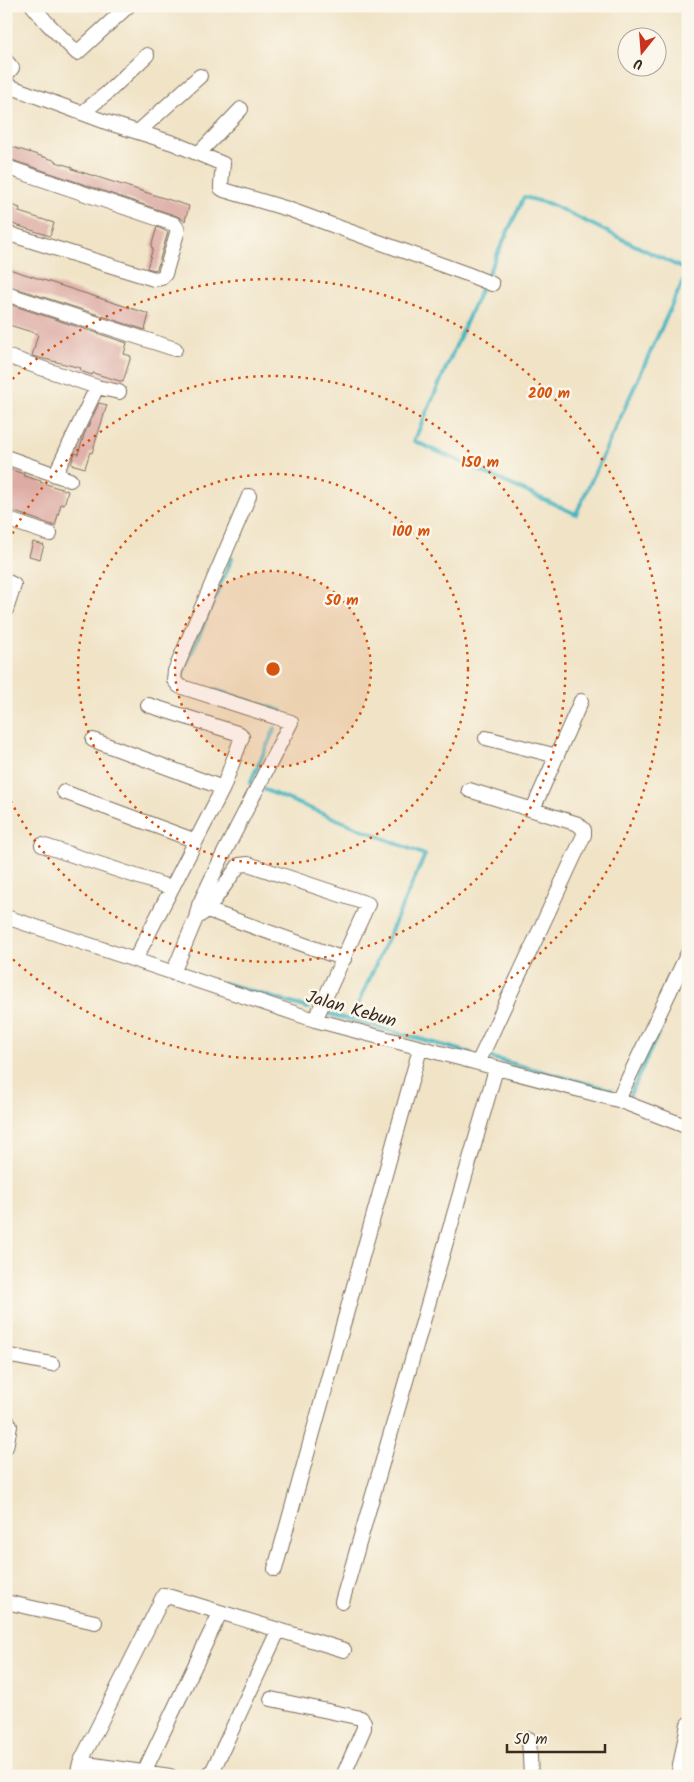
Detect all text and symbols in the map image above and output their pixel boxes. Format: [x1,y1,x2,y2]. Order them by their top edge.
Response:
north arrow [616,28,666,78]
text: U [631,52,646,75]
text: 200 m [528,382,570,406]
text: 150 m [461,451,499,475]
text: 100 m [392,520,430,544]
text: 50 m [324,589,359,613]
centre of rings [264,660,282,678]
street label: Jalan Kebun [302,983,400,1037]
scale bar [507,1722,604,1754]
text: 50 m [514,1728,548,1752]

